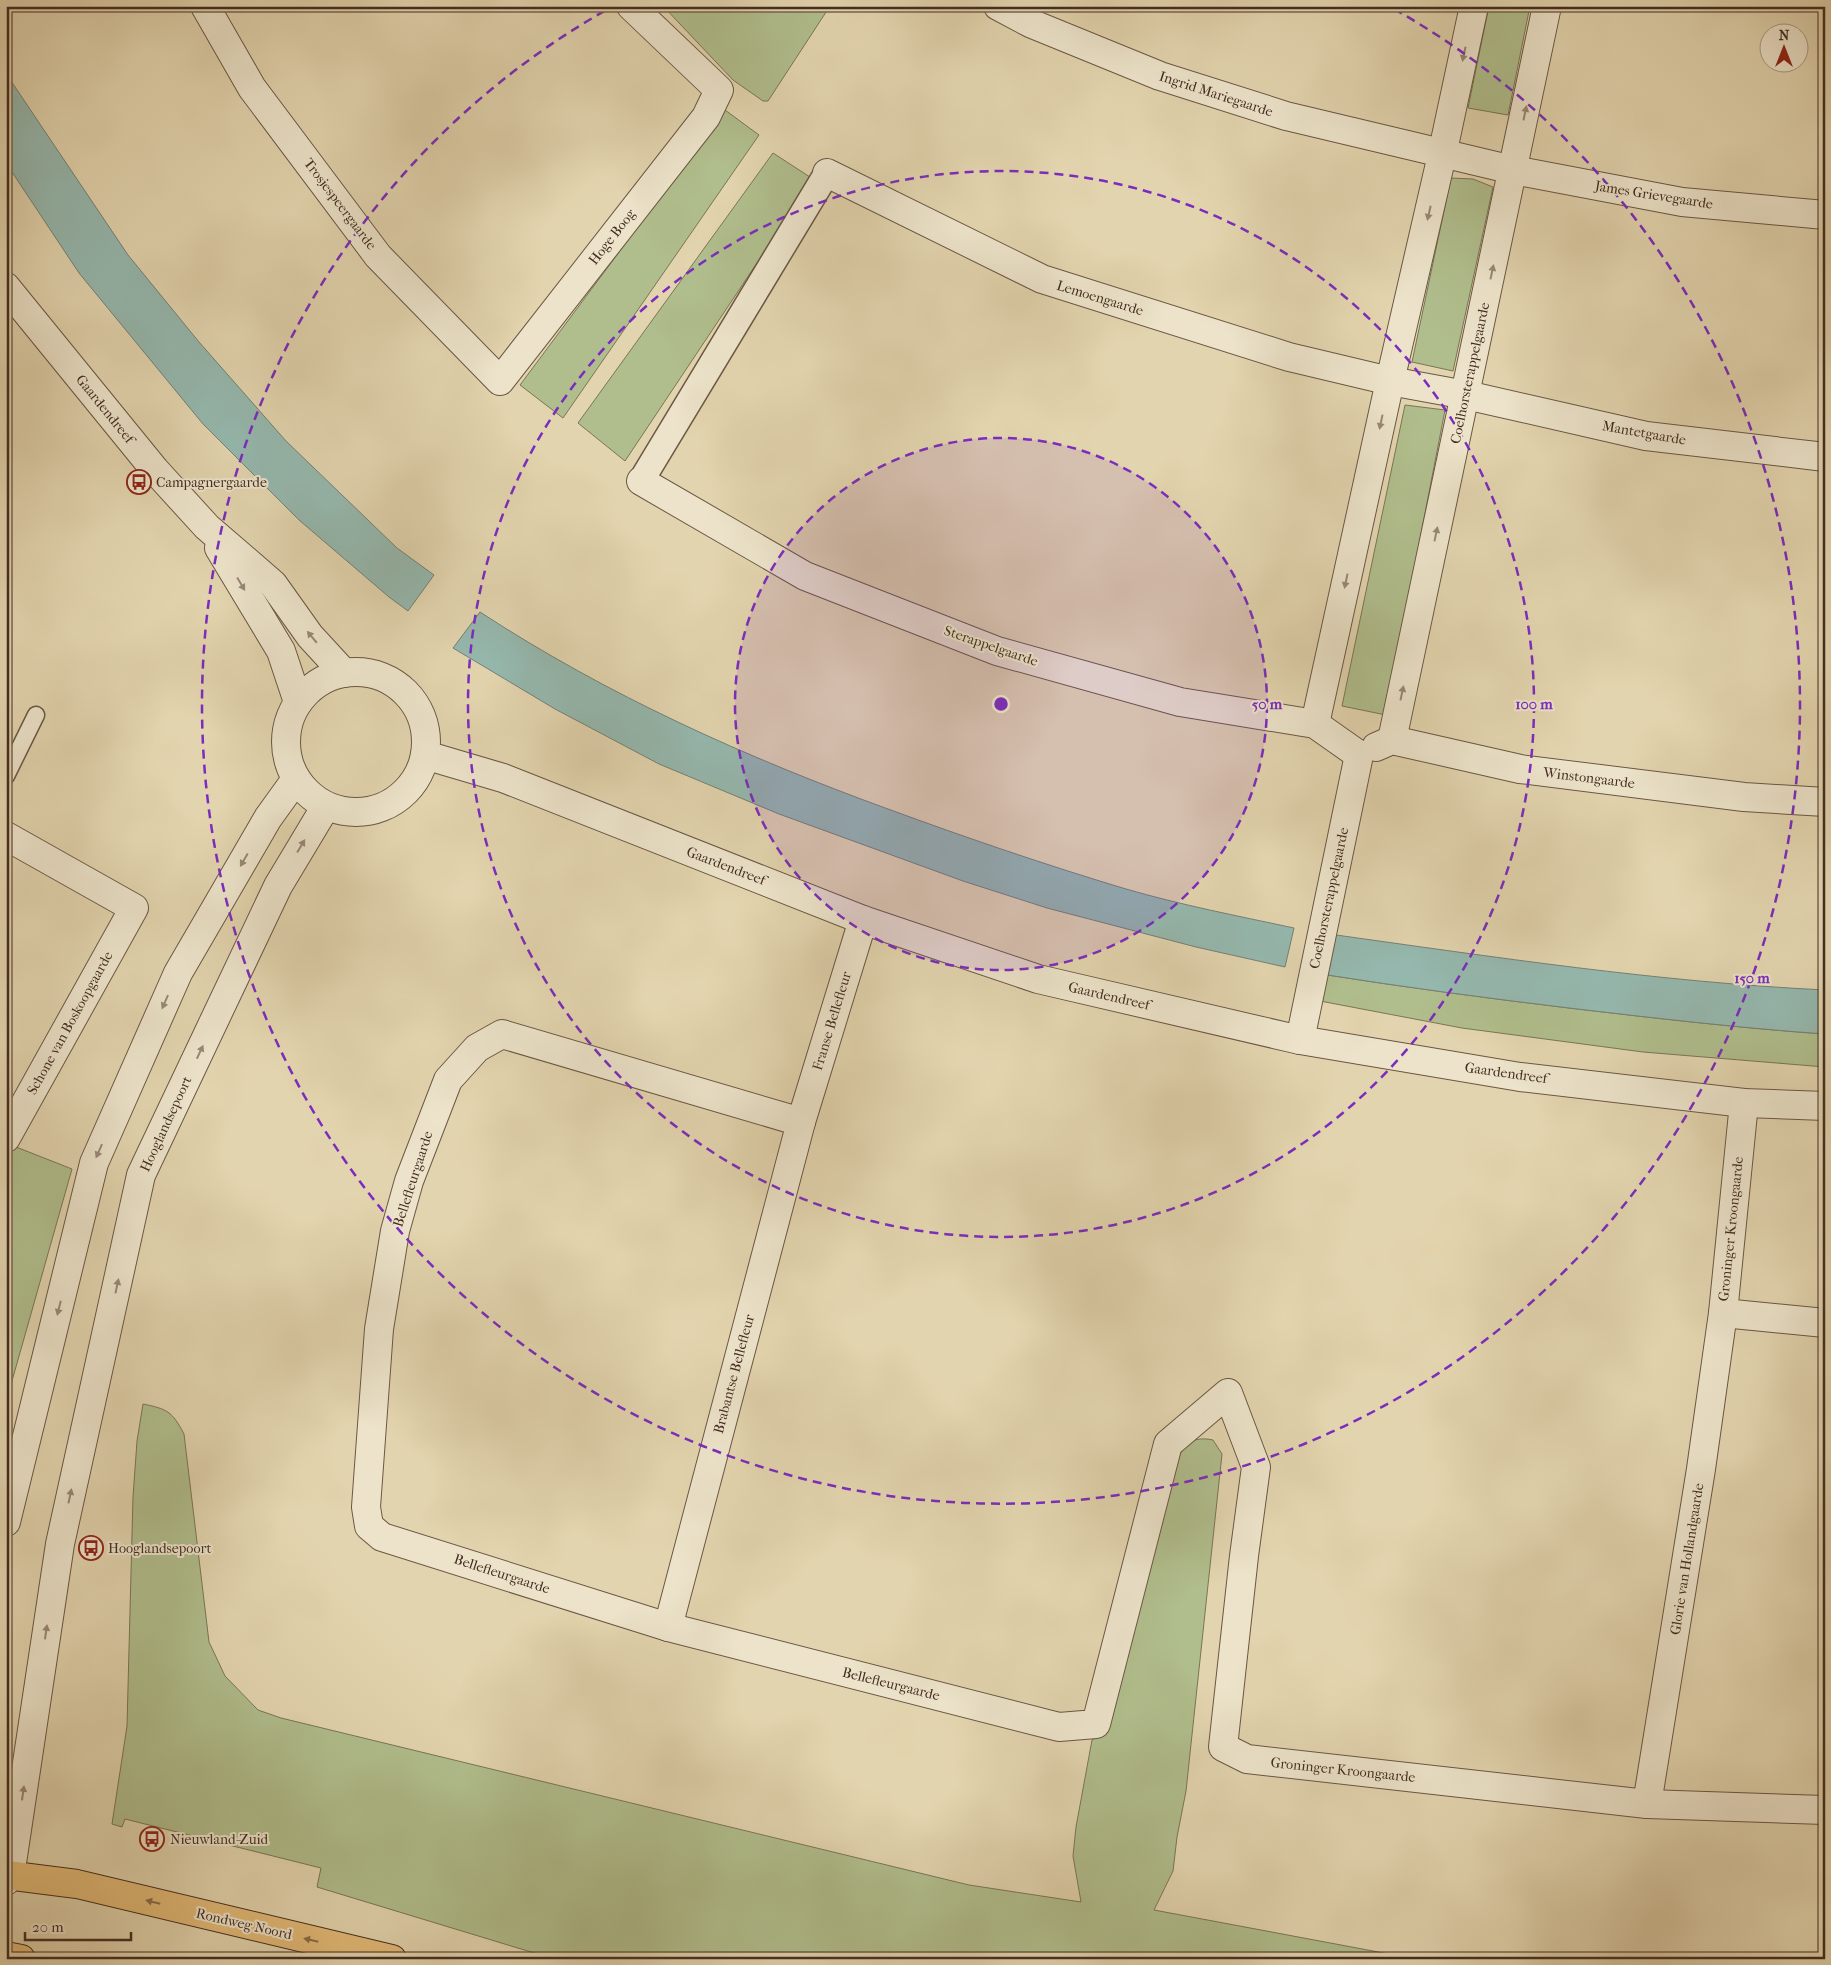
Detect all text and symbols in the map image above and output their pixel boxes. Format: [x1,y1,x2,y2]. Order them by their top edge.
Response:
north arrow [1758,22,1808,72]
text: N [1779,27,1790,44]
one-way arrow [1460,46,1468,62]
street label: Ingrid Mariegaarde [1157,68,1275,120]
one-way arrow [1521,105,1529,121]
street label: Trosjespeergaarde [300,155,380,253]
street label: James Grievegaarde [1593,177,1714,213]
street label: Hoge Boog [585,205,639,268]
one-way arrow [1425,205,1433,220]
one-way arrow [1488,265,1496,280]
street label: Lemoengaarde [1055,277,1146,319]
street label: Coelhorsterappelgaarde [1447,301,1493,445]
street label: Gaardendreef [72,371,140,449]
one-way arrow [1377,415,1385,430]
street label: Mantetgaarde [1601,417,1687,449]
bus stop icon: Campagnergaarde [126,469,152,495]
place label: Campagnergaarde [156,474,267,491]
one-way arrow [1432,526,1440,541]
one-way arrow [1342,573,1350,589]
one-way arrow [236,578,245,591]
street label: Sterappelgaarde [942,622,1040,670]
one-way arrow [306,631,317,644]
one-way arrow [1398,685,1406,700]
centre of rings [992,695,1010,713]
text: 50 m [1252,695,1283,713]
text: 100 m [1515,695,1553,713]
street label: Winstongaarde [1541,764,1636,792]
street label: Coelhorsterappelgaarde [1306,826,1352,970]
one-way arrow [297,839,306,852]
street label: Gaardendreef [684,843,771,890]
one-way arrow [239,854,248,867]
street label: Schone van Boskoopgaarde [23,948,117,1098]
street label: Franse Bellefleur [809,969,855,1072]
text: 150 m [1734,969,1770,987]
street label: Gaardendreef [1067,978,1155,1014]
one-way arrow [161,995,169,1009]
one-way arrow [196,1045,204,1059]
street label: Gaardendreef [1464,1059,1552,1088]
street label: Hooglandsepoort [136,1074,196,1174]
street label: Bellefleurgaarde [389,1129,437,1229]
one-way arrow [95,1144,103,1158]
street label: Groninger Kroongaarde [1715,1156,1747,1302]
one-way arrow [113,1279,121,1294]
one-way arrow [55,1301,63,1316]
street label: Brabantse Bellefleur [710,1312,758,1435]
street label: Glorie van Hollandgaarde [1667,1482,1707,1636]
one-way arrow [66,1489,74,1504]
bus stop icon: Hooglandsepoort [78,1535,104,1561]
place label: Hooglandsepoort [108,1540,211,1557]
street label: Bellefleurgaarde [452,1550,552,1598]
one-way arrow [42,1624,50,1640]
street label: Bellefleurgaarde [840,1664,942,1704]
street label: Groninger Kroongaarde [1270,1754,1416,1786]
one-way arrow [19,1785,27,1801]
bus stop icon: Nieuwland-Zuid [139,1826,165,1852]
place label: Nieuwland-Zuid [170,1831,269,1848]
one-way arrow [145,1898,160,1906]
street label: Rondweg Noord [194,1905,294,1943]
scale bar [25,1910,131,1942]
text: 20 m [32,1918,64,1936]
one-way arrow [303,1936,318,1944]

